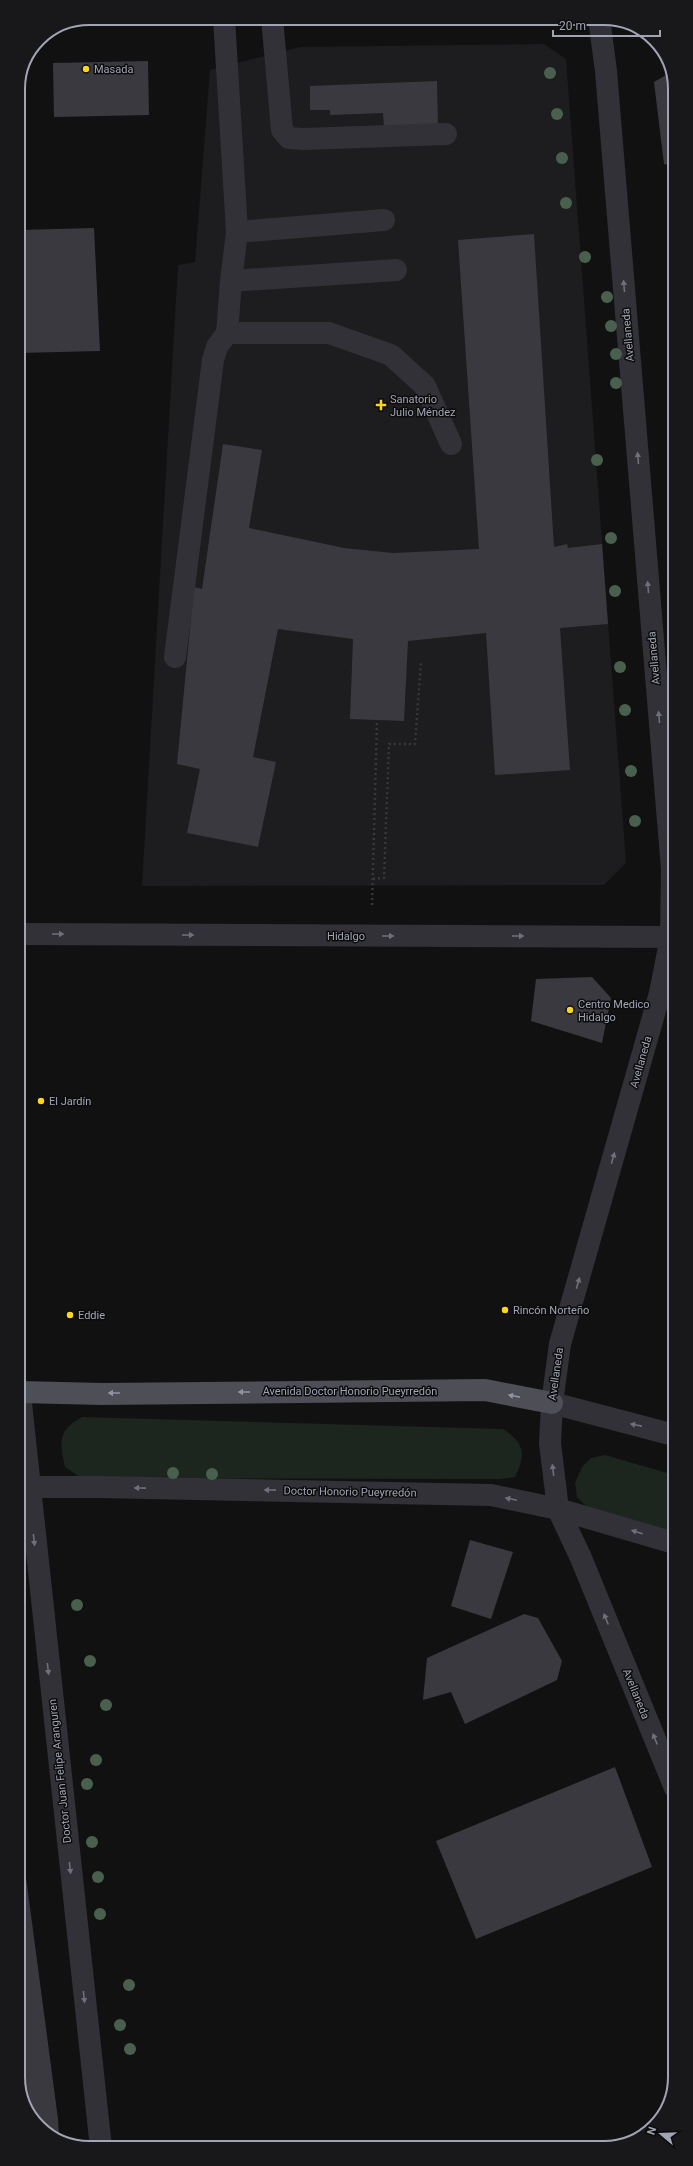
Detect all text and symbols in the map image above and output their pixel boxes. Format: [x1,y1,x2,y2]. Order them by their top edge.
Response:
scale bar [553,12,660,38]
text: 20 m [559,19,586,33]
place label: Masada [94,63,133,76]
marker: Masada [81,64,91,74]
one-way arrow [620,280,627,292]
street label: Avellaneda [619,308,637,362]
place label: Sanatorio Julio Méndez [390,393,456,419]
marker: Sanatorio Julio Méndez [375,399,387,411]
one-way arrow [634,452,641,464]
one-way arrow [645,581,652,593]
street label: Avellaneda [645,631,663,685]
one-way arrow [656,711,663,723]
street label: Hidalgo [327,930,365,943]
one-way arrow [52,931,65,937]
one-way arrow [182,932,195,938]
one-way arrow [382,933,395,939]
one-way arrow [512,933,525,939]
place label: Centro Medico Hidalgo [578,998,650,1024]
marker: Centro Medico Hidalgo [565,1005,575,1015]
street label: Avellaneda [627,1035,655,1089]
place label: El Jardín [49,1095,91,1108]
marker: El Jardín [36,1096,46,1106]
one-way arrow [610,1152,616,1164]
one-way arrow [575,1277,581,1289]
place label: Rincón Norteño [513,1304,589,1317]
marker: Rincón Norteño [500,1305,510,1315]
place label: Eddie [78,1309,105,1322]
marker: Eddie [65,1310,75,1320]
street label: Avellaneda [546,1347,566,1401]
street label: Avenida Doctor Honorio Pueyrredón [263,1385,437,1398]
one-way arrow [237,1389,250,1395]
one-way arrow [107,1390,120,1396]
one-way arrow [507,1392,520,1398]
one-way arrow [630,1422,643,1428]
one-way arrow [550,1464,556,1476]
one-way arrow [134,1484,146,1491]
street label: Doctor Honorio Pueyrredón [283,1484,417,1500]
one-way arrow [264,1487,276,1494]
one-way arrow [505,1496,517,1502]
one-way arrow [631,1529,643,1535]
one-way arrow [31,1534,38,1546]
one-way arrow [602,1612,608,1624]
one-way arrow [45,1663,52,1675]
street label: Avellaneda [620,1667,652,1721]
street label: Doctor Juan Felipe Aranguren [46,1698,74,1844]
one-way arrow [651,1733,657,1745]
one-way arrow [67,1862,74,1874]
one-way arrow [81,1991,88,2003]
north arrow [641,2114,681,2154]
text: N [645,2125,660,2137]

